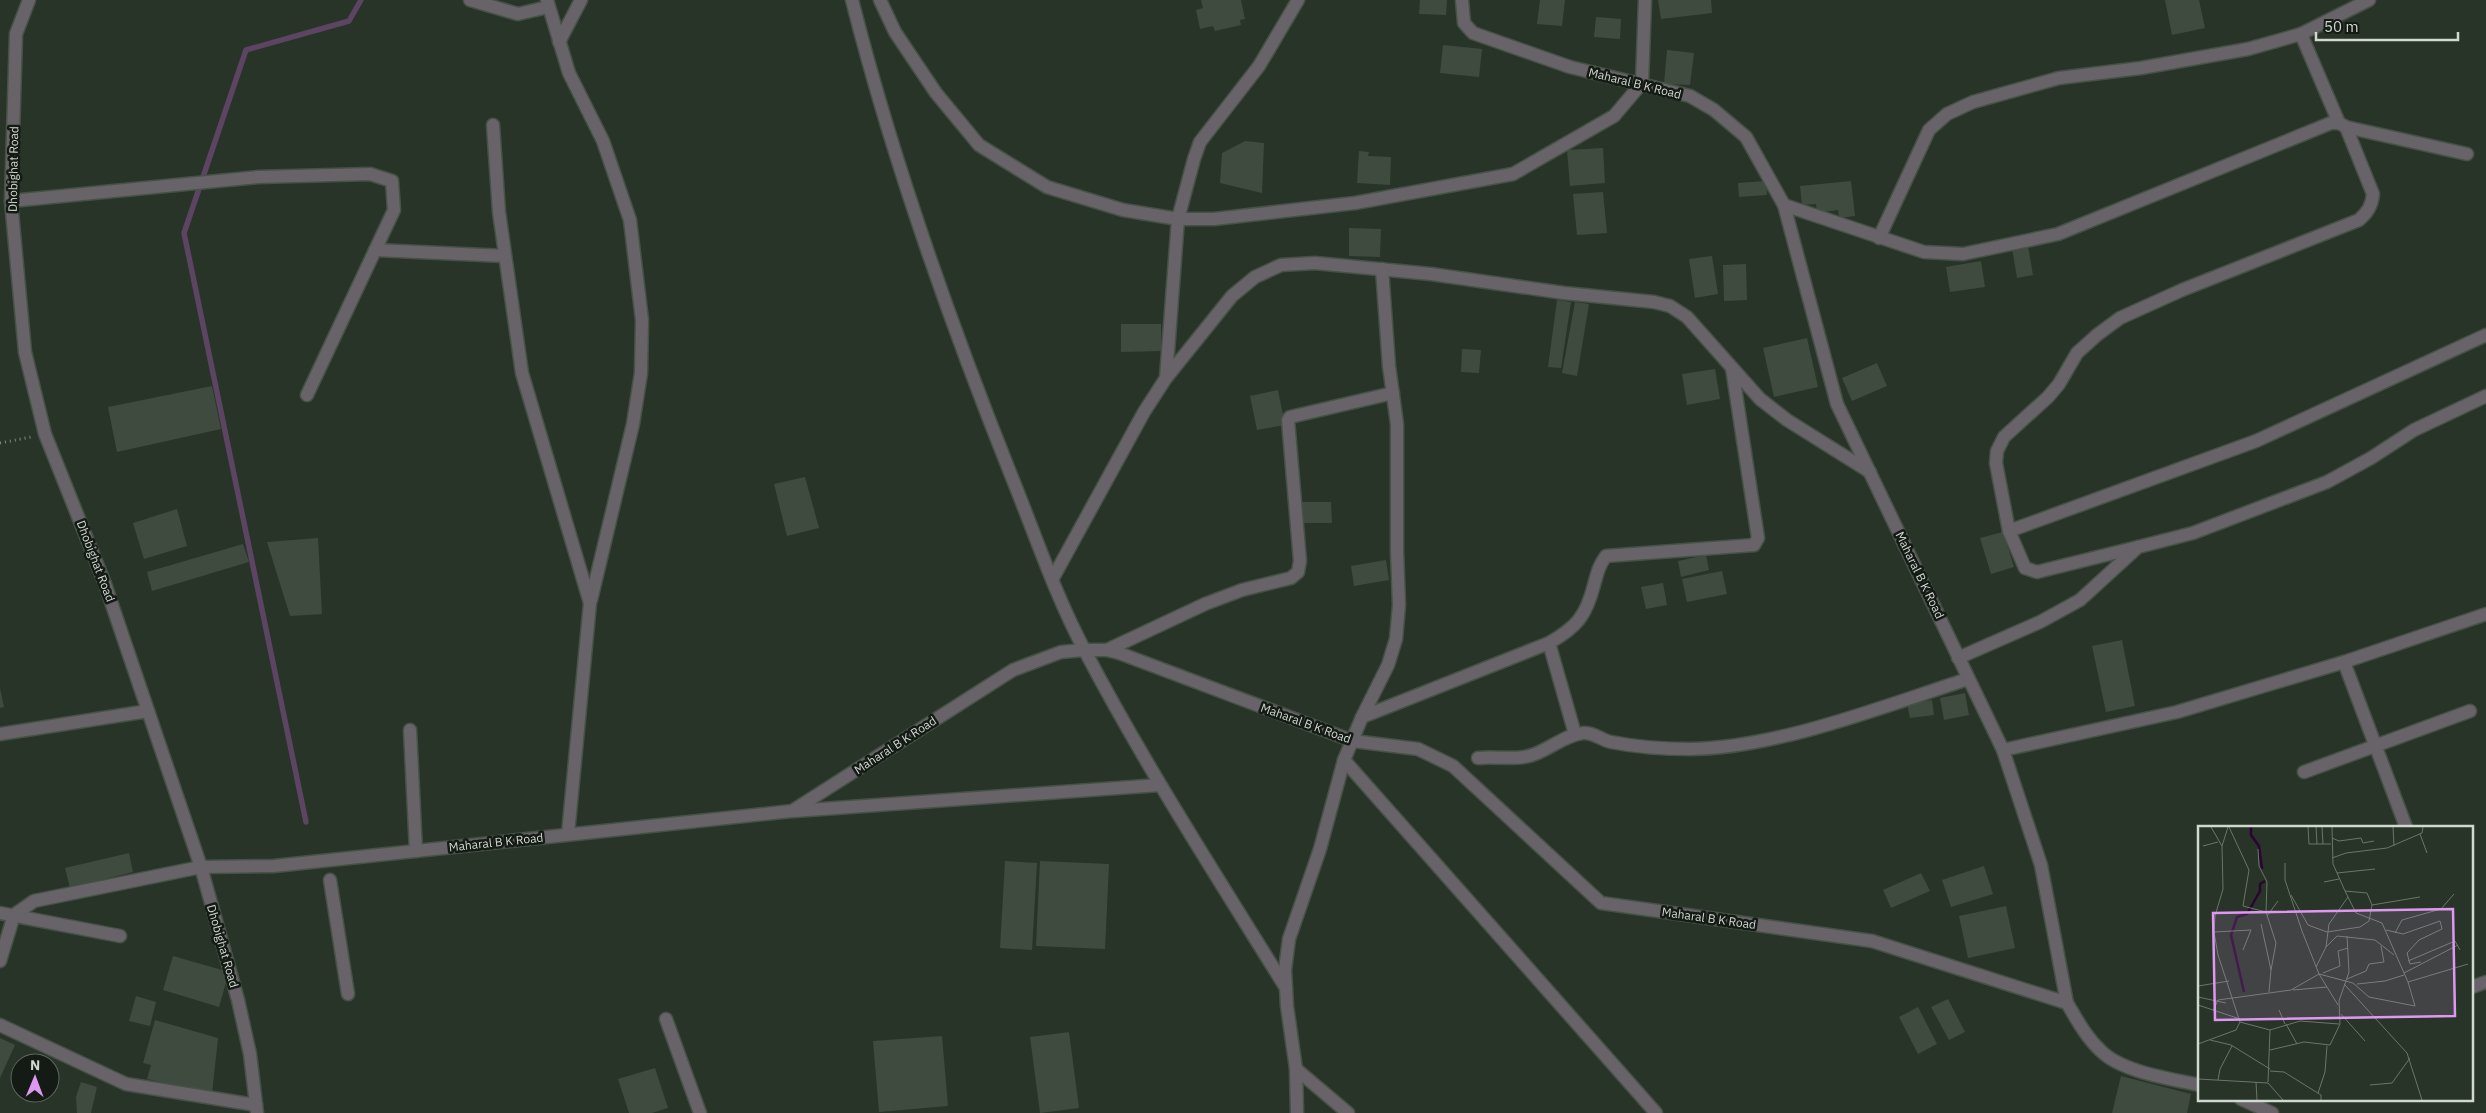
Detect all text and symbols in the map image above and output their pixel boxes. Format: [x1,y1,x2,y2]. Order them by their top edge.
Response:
scale bar [2316,10,2458,42]
text: 50 m [2324,17,2359,36]
street label: Maharal B K Road [1587,64,1683,102]
street label: Dhobighat Road [5,126,21,212]
street label: Dhobighat Road [74,518,118,604]
street label: Maharal B K Road [1892,529,1948,621]
street label: Maharal B K Road [1259,700,1353,746]
street label: Maharal B K Road [851,713,939,777]
inset map [2198,826,2474,1100]
street label: Maharal B K Road [448,830,544,854]
street label: Dhobighat Road [204,903,242,989]
street label: Maharal B K Road [1661,904,1757,932]
north arrow [10,1053,60,1103]
text: N [30,1056,40,1074]

